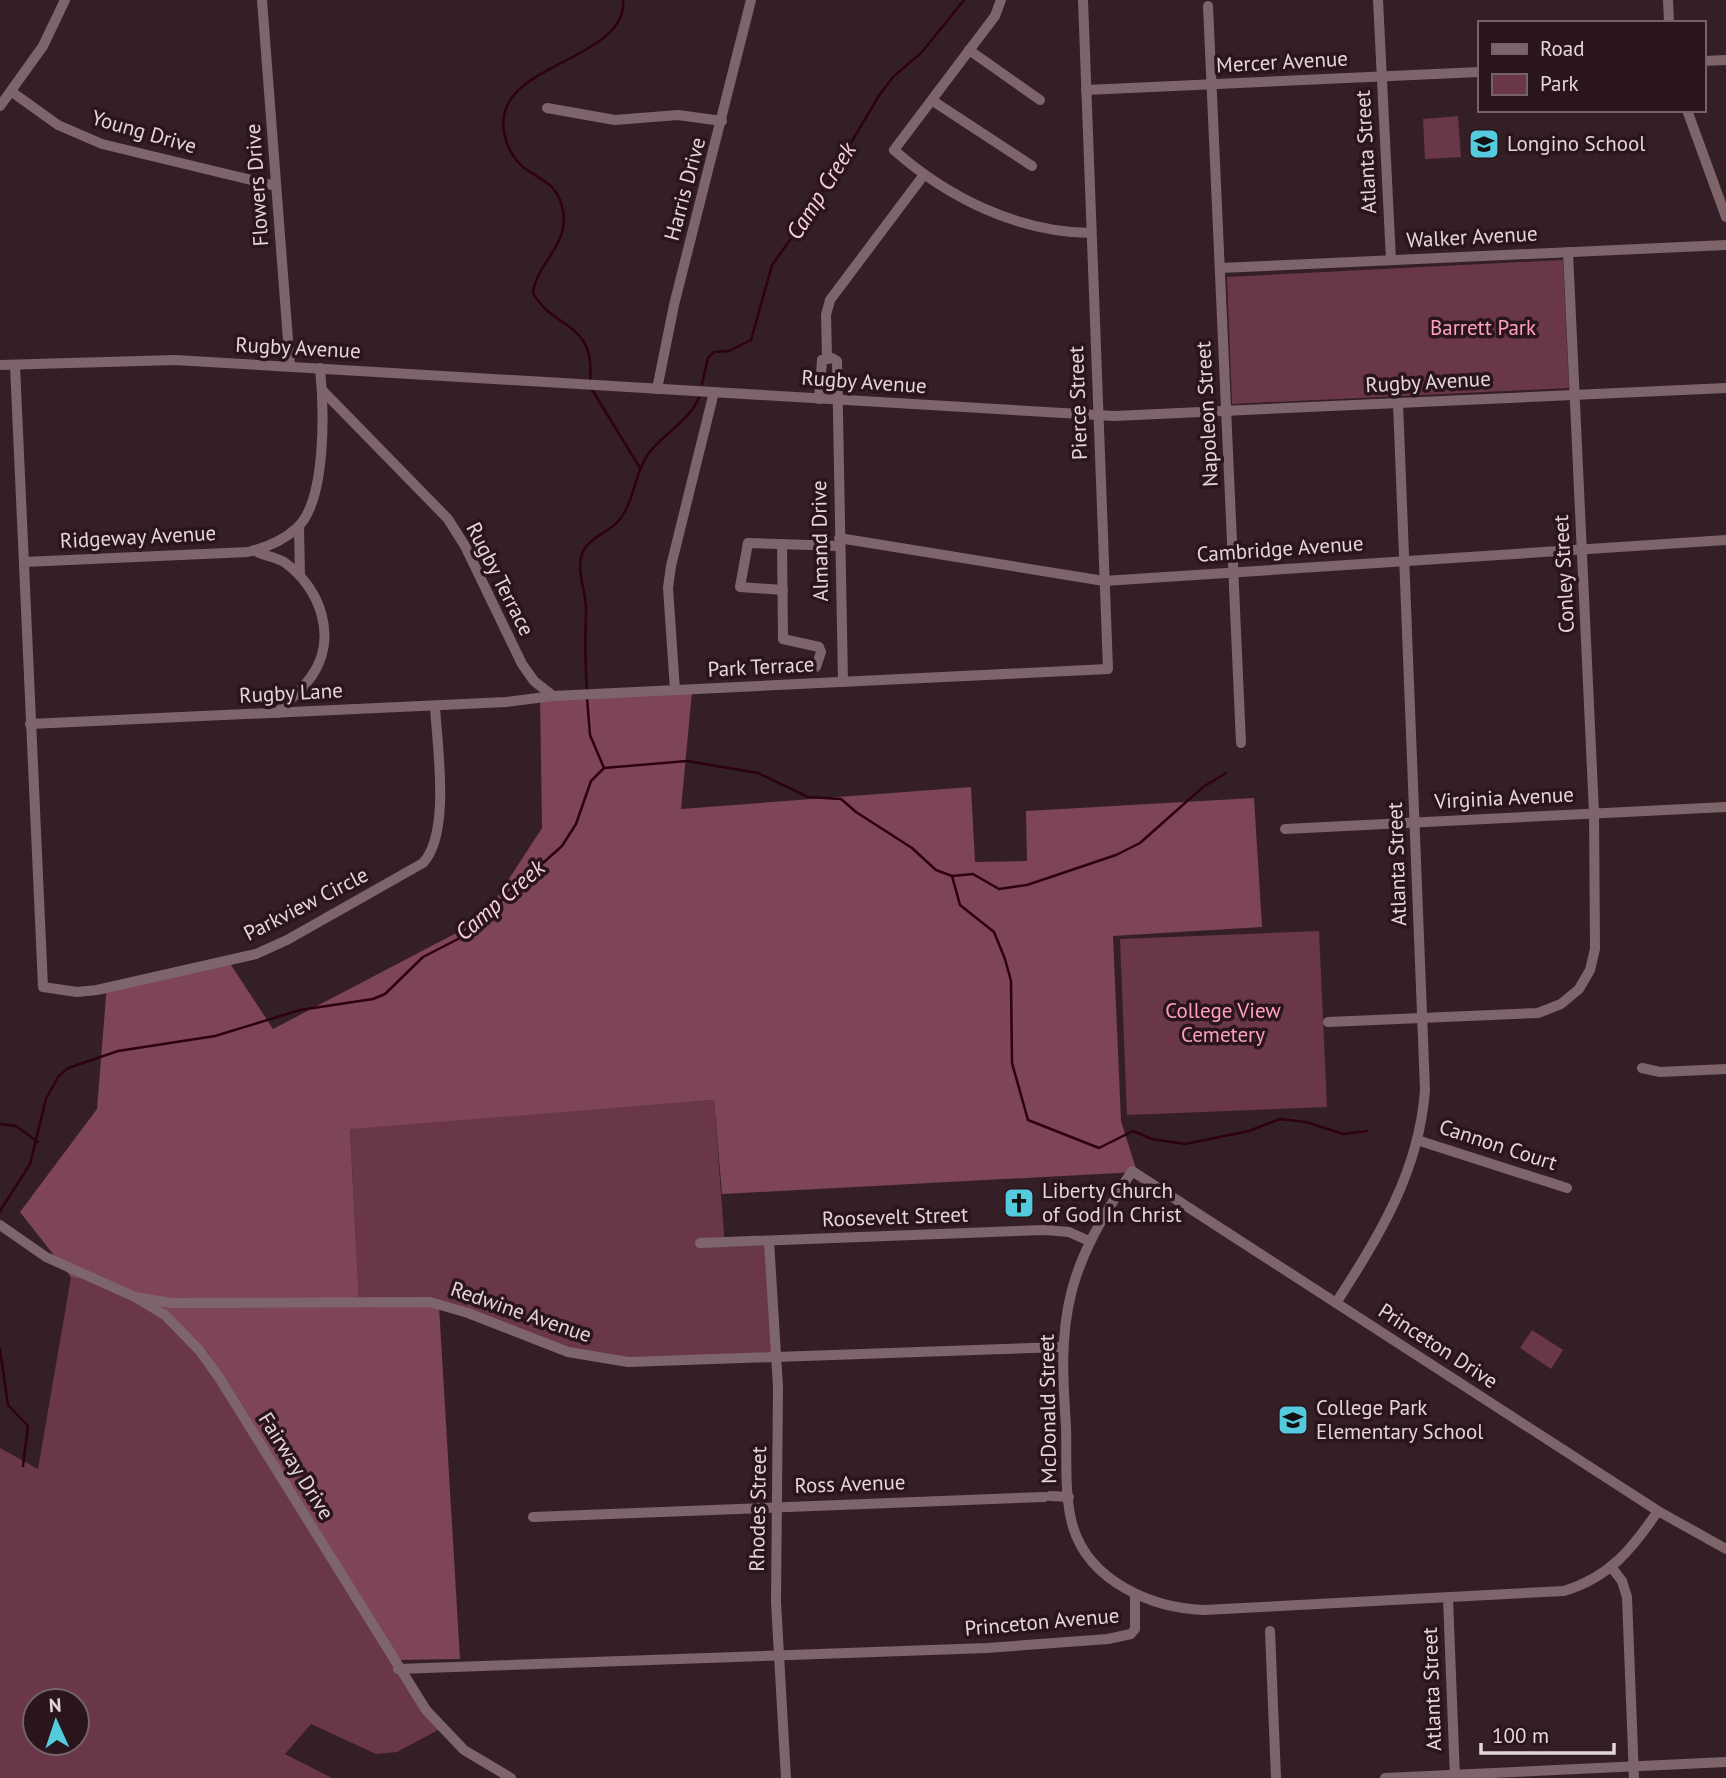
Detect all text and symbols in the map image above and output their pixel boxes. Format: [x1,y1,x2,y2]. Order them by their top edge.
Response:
legend [1478,21,1705,112]
text: Road [1540,35,1584,62]
street label: Mercer Avenue [1215,45,1348,78]
text: Park [1540,70,1579,97]
street label: Atlanta Street [1349,89,1382,215]
street label: Young Drive [89,104,200,159]
street label: Flowers Drive [239,123,274,247]
school or university icon: Longino School [1467,127,1501,161]
place label: Longino School [1507,130,1645,157]
street label: Harris Drive [658,134,711,244]
water label: Camp Creek [779,135,863,245]
street label: Walker Avenue [1406,220,1538,253]
park label: Barrett Park [1430,314,1536,341]
street label: Rugby Avenue [235,331,361,364]
street label: Napoleon Street [1189,341,1224,487]
street label: Pierce Street [1062,346,1093,460]
street label: Rugby Avenue [800,364,928,399]
street label: Rugby Avenue [1365,365,1491,398]
street label: Almand Drive [805,480,834,602]
street label: Conley Street [1547,514,1580,634]
street label: Rugby Terrace [460,517,541,640]
street label: Ridgeway Avenue [59,519,217,554]
street label: Cambridge Avenue [1196,529,1364,568]
street label: Park Terrace [707,650,815,683]
street label: Rugby Lane [239,676,343,709]
street label: Virginia Avenue [1433,780,1574,815]
street label: Atlanta Street [1381,802,1412,926]
water label: Camp Creek [449,852,552,946]
street label: Parkview Circle [239,861,373,947]
park label: College View Cemetery [1165,997,1281,1048]
street label: Cannon Court [1436,1113,1560,1176]
place label: Liberty Church of God In Christ [1042,1177,1182,1228]
church icon: Liberty Church of God In Christ [1002,1186,1036,1220]
street label: Roosevelt Street [822,1200,968,1233]
street label: Redwine Avenue [447,1275,595,1348]
street label: Princeton Drive [1373,1297,1503,1394]
street label: McDonald Street [1033,1334,1062,1484]
place label: College Park Elementary School [1316,1394,1483,1445]
school or university icon: College Park Elementary School [1276,1403,1310,1437]
street label: Fairway Drive [253,1407,340,1524]
street label: Rhodes Street [743,1446,772,1572]
street label: Ross Avenue [794,1468,906,1499]
street label: Princeton Avenue [964,1601,1120,1642]
street label: Atlanta Street [1416,1627,1447,1751]
north arrow [21,1687,91,1757]
text: N [48,1693,62,1717]
scale bar [1481,1712,1614,1756]
text: 100 m [1492,1722,1549,1749]

